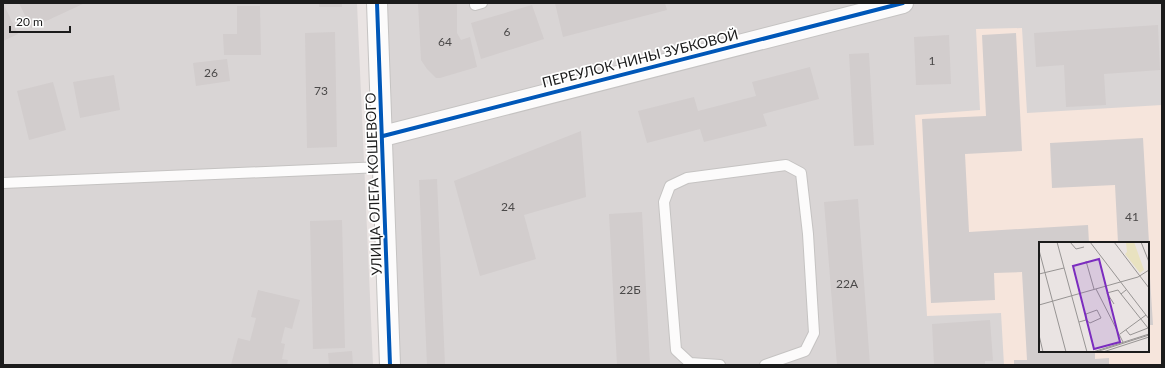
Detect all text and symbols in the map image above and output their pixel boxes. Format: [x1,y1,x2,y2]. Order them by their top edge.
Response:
scale bar [10,8,70,34]
text: 20 m [16,14,43,29]
house number: 6 [504,24,511,39]
street label: ПЕРЕУЛОК НИНЫ ЗУБКОВОЙ [540,25,740,91]
house number: 64 [438,34,452,49]
house number: 1 [929,53,936,68]
house number: 26 [204,65,218,80]
house number: 73 [314,83,328,98]
street label: УЛИЦА ОЛЕГА КОШЕВОГО [361,92,385,276]
house number: 24 [501,199,515,214]
house number: 41 [1125,209,1139,224]
inset map [1039,242,1149,352]
house number: 22А [836,276,859,291]
house number: 22Б [619,282,641,297]

